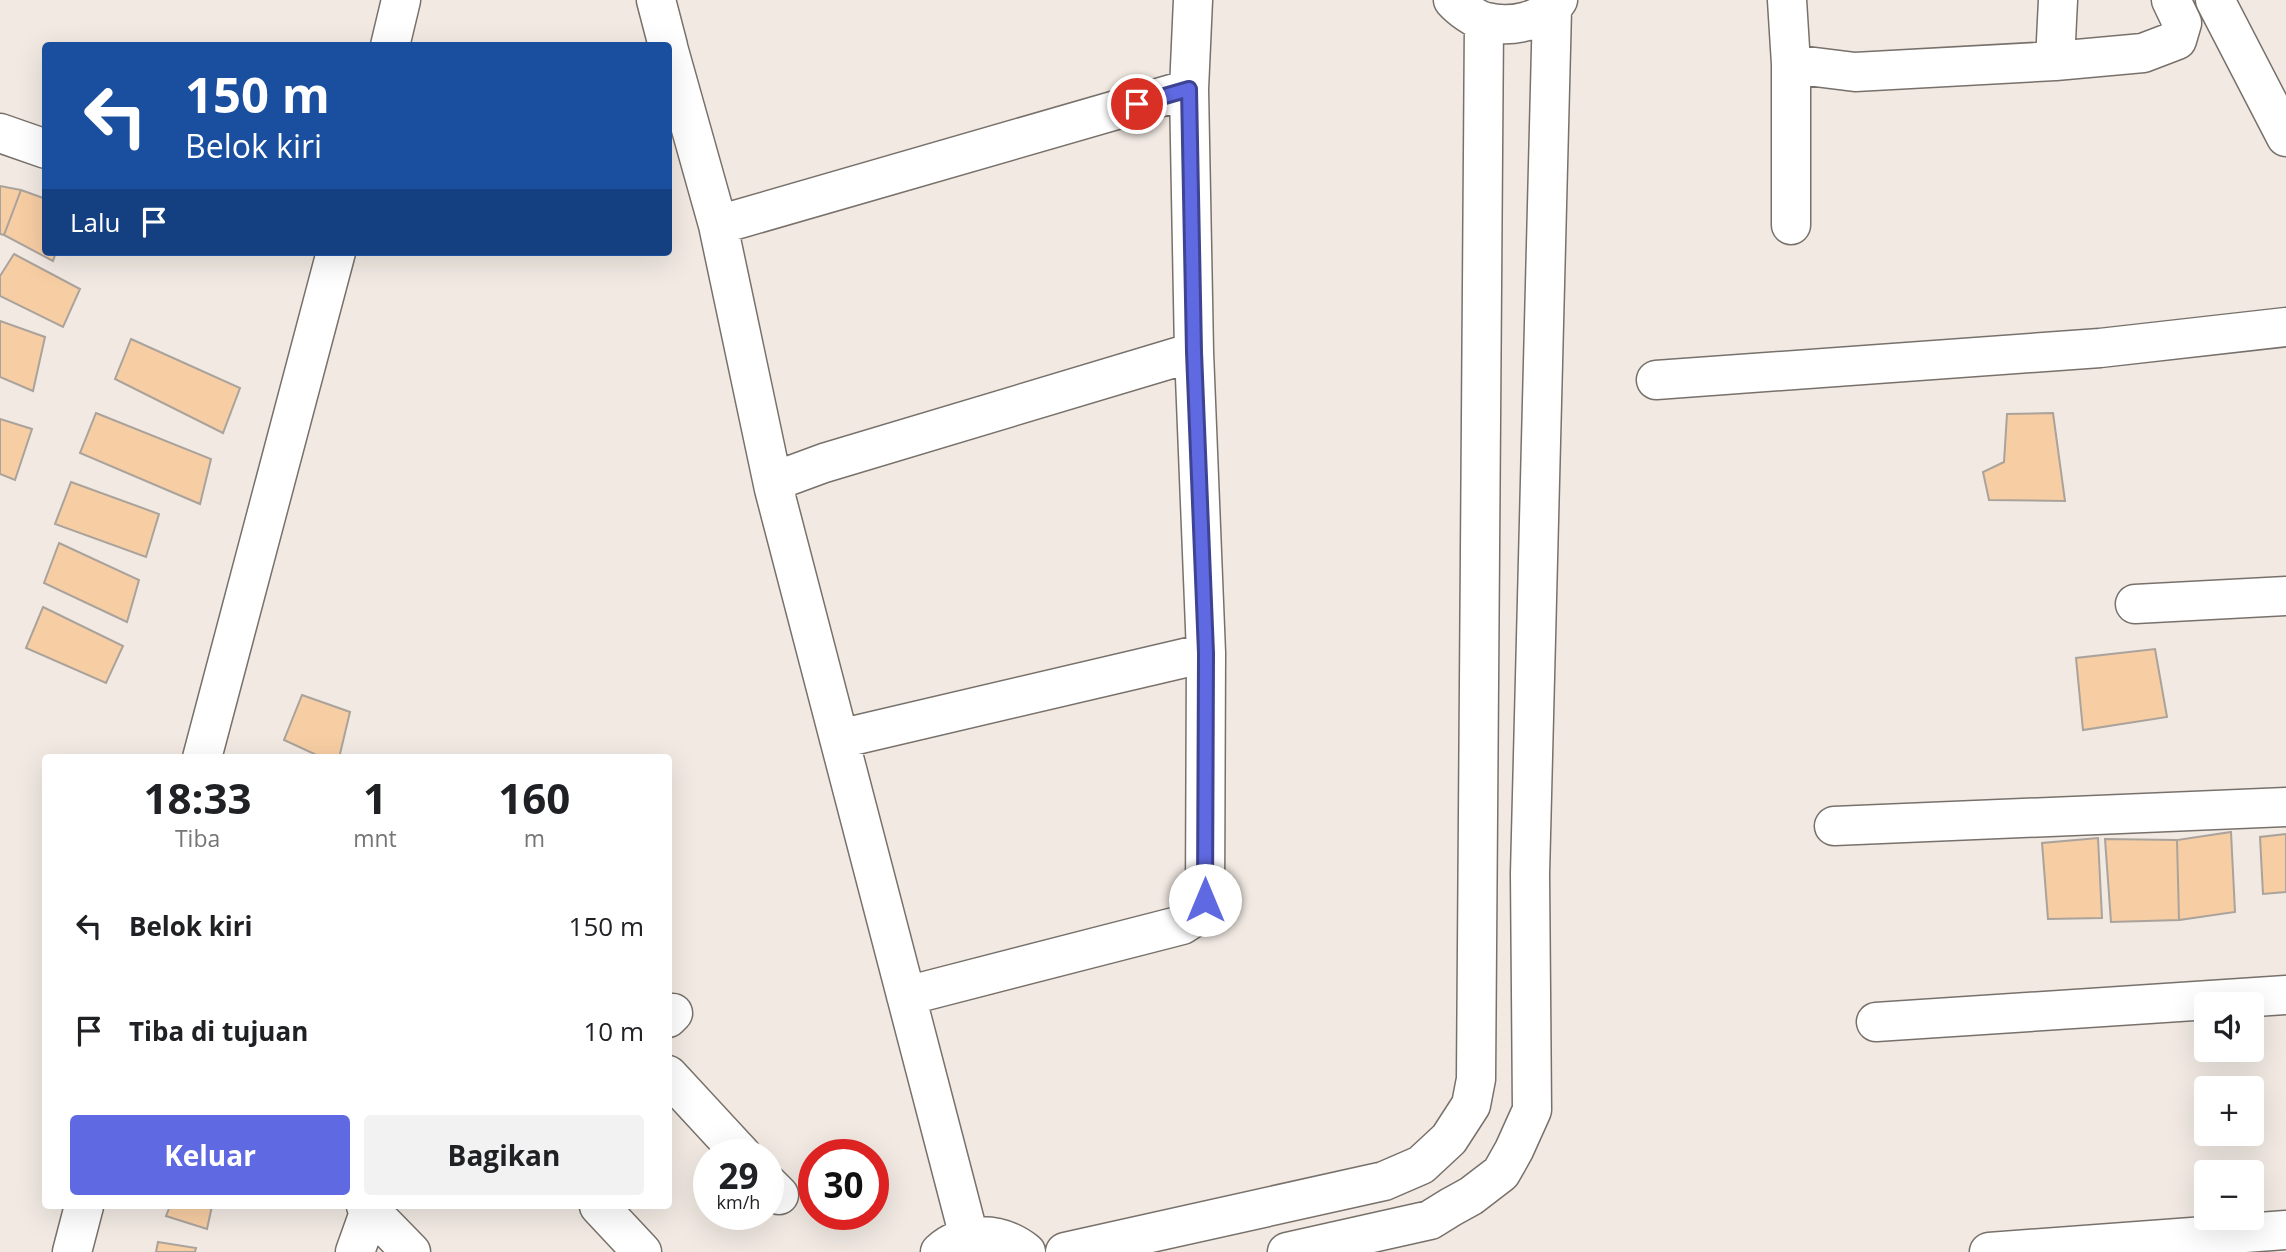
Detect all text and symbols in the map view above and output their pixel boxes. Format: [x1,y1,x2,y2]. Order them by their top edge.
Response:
text: 150 m [185,61,330,127]
icon: left [70,70,161,161]
pin [1107,74,1167,134]
icon: arrive [1118,85,1156,123]
text: Belok kiri [185,124,322,167]
icon: arrive [135,203,173,241]
text: Lalu [70,204,121,240]
text: 18:33 [144,769,252,826]
text: 1 [363,769,387,826]
text: 160 [498,769,570,826]
text: Tiba [175,822,220,854]
text: mnt [353,822,397,854]
text: m [524,822,545,854]
position arrow [1168,863,1242,937]
icon: left [70,907,108,945]
text: Belok kiri [129,908,253,944]
text: 150 m [569,908,644,944]
map controls [2194,992,2264,1230]
button: sound [2194,992,2264,1062]
icon: arrive [70,1012,108,1050]
text: Tiba di tujuan [129,1013,308,1049]
text: 10 m [583,1013,644,1049]
button: + [2194,1076,2264,1146]
button: Keluar [70,1115,350,1195]
button: Bagikan [364,1115,644,1195]
speed limit sign: 30 [798,1139,889,1230]
text: 29 [718,1152,759,1199]
button: − [2194,1160,2264,1230]
text: km/h [717,1190,760,1214]

